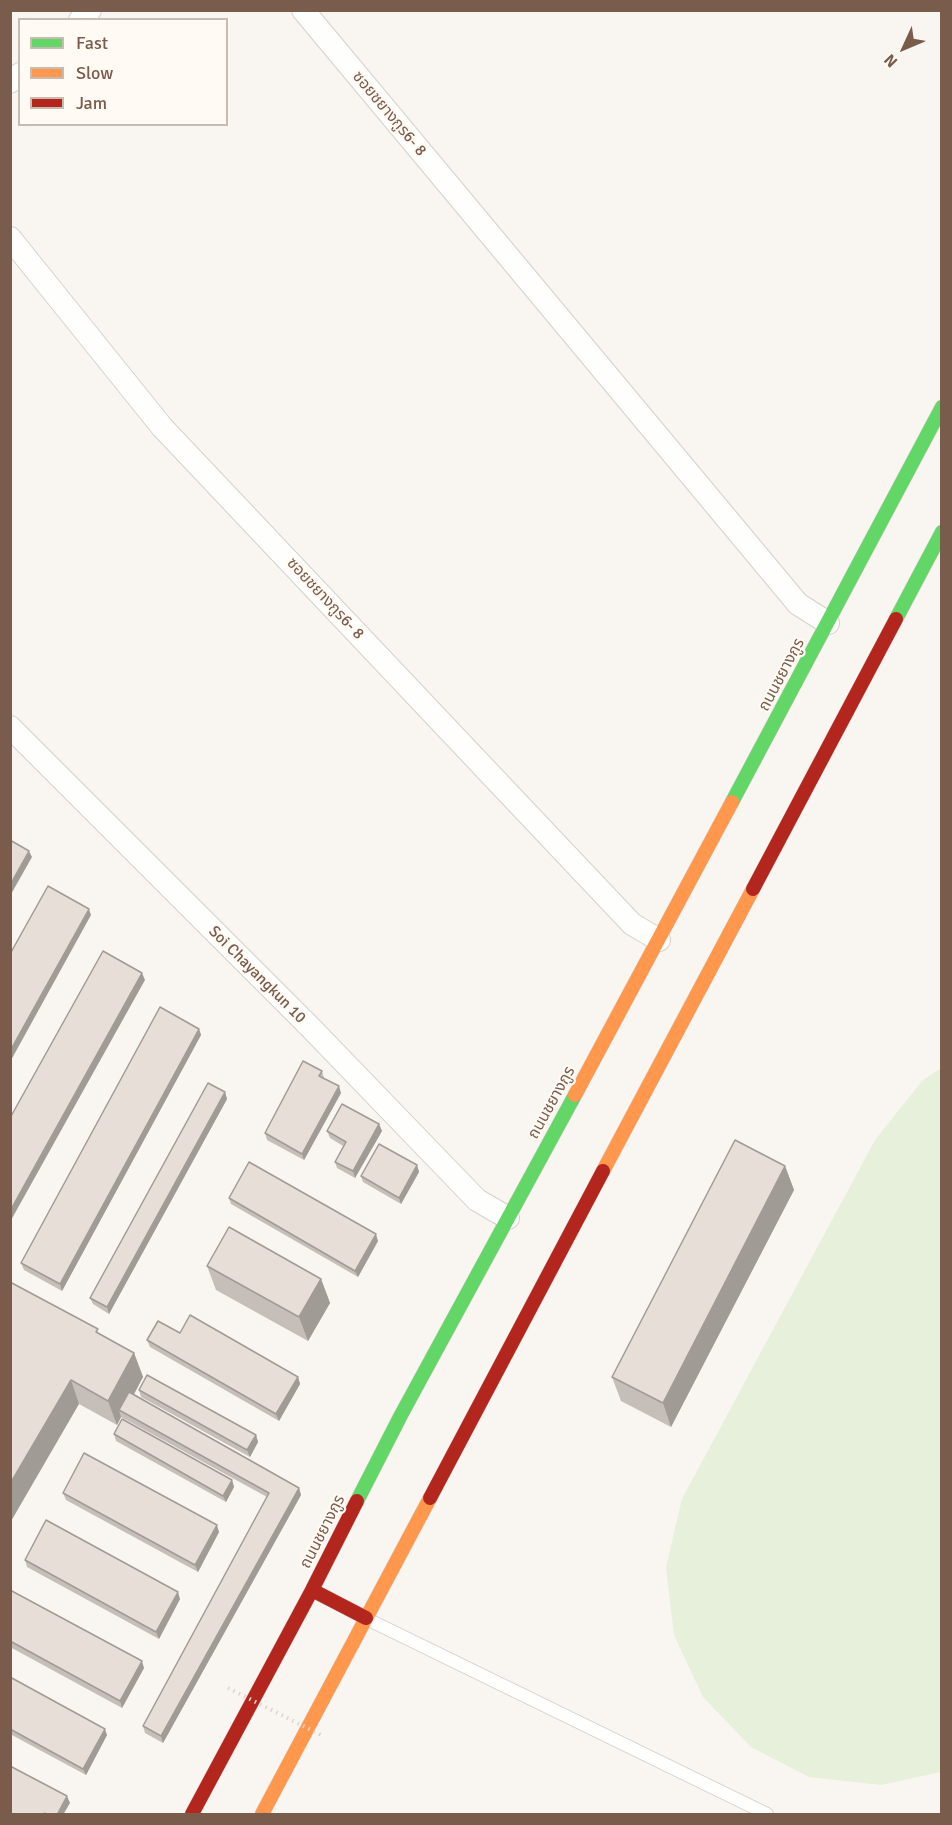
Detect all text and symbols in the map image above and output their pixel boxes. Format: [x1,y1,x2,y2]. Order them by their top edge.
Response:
legend [18,18,228,126]
north arrow [874,18,934,78]
text: Fast [76,32,108,54]
text: N [880,50,902,71]
text: Slow [76,62,113,84]
street label: ซอยชยางกูร6- 8 [348,68,430,160]
text: Jam [76,92,107,114]
street label: ซอยชยางกูร6- 8 [282,554,368,644]
street label: ถนนชยางกูร [755,635,809,715]
street label: Soi Chayangkun 10 [204,922,310,1028]
street label: ถนนชยางกูร [524,1063,580,1143]
street label: ถนนชยางกูร [296,1492,350,1572]

